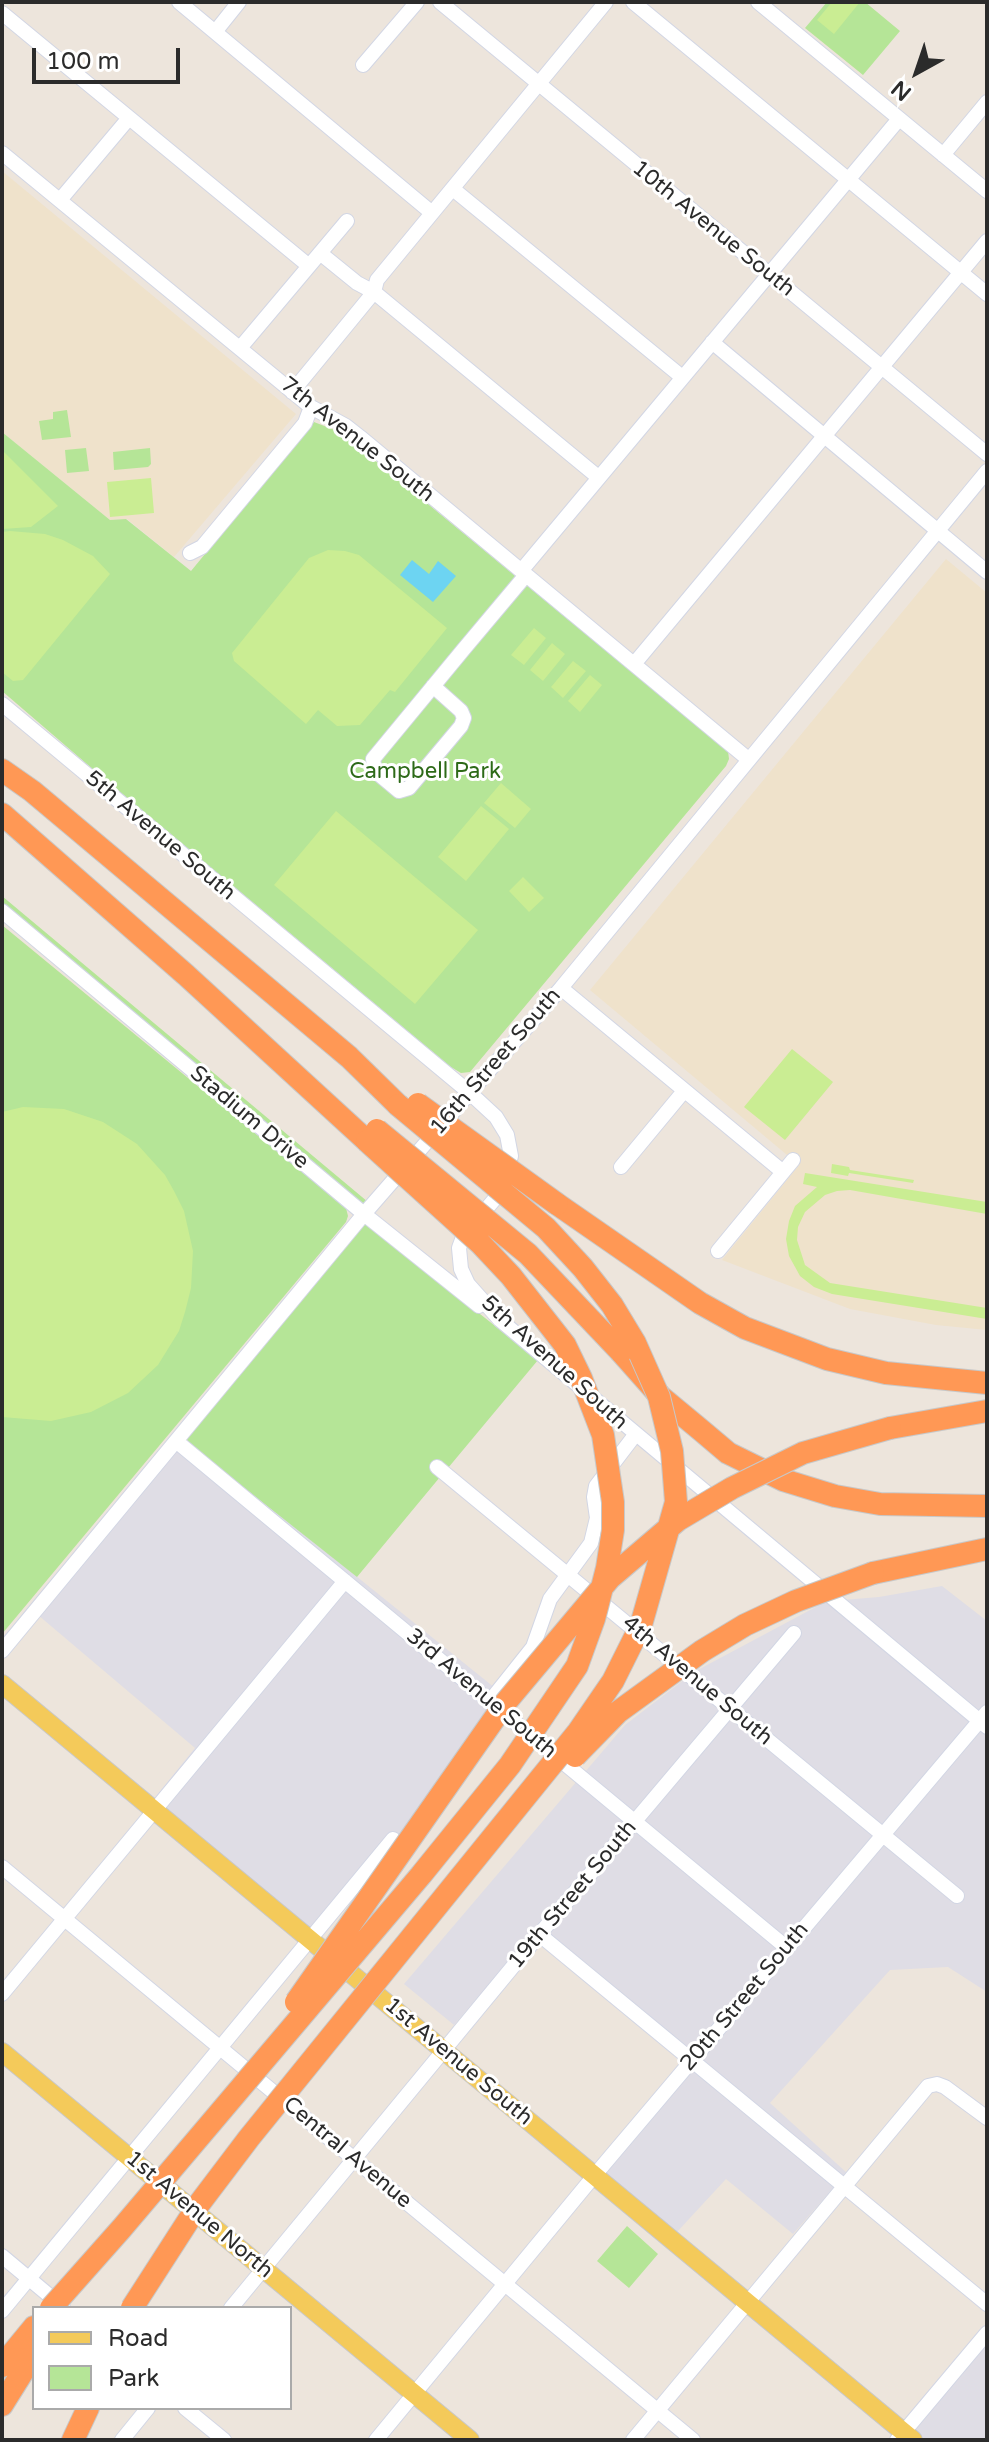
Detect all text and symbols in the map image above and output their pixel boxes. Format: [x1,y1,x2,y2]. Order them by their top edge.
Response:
scale bar [36,32,184,82]
north arrow [877,32,957,112]
text: 100 m [46,47,120,76]
text: N [886,75,917,106]
street label: 10th Avenue South [626,155,800,303]
street label: 7th Avenue South [275,372,439,508]
park label: Campbell Park [349,759,501,785]
street label: 5th Avenue South [80,765,240,907]
street label: 16th Street South [425,983,567,1141]
street label: Stadium Drive [184,1061,314,1175]
street label: 5th Avenue South [475,1290,633,1436]
street label: 4th Avenue South [617,1610,777,1752]
street label: 3rd Avenue South [400,1623,562,1765]
street label: 19th Street South [503,1815,643,1975]
street label: 20th Street South [675,1917,815,2077]
street label: 1st Avenue South [379,1992,537,2132]
street label: Central Avenue [277,2092,417,2214]
street label: 1st Avenue North [120,2146,278,2284]
legend [32,2306,292,2410]
text: Road [108,2324,168,2353]
text: Park [108,2364,159,2393]

